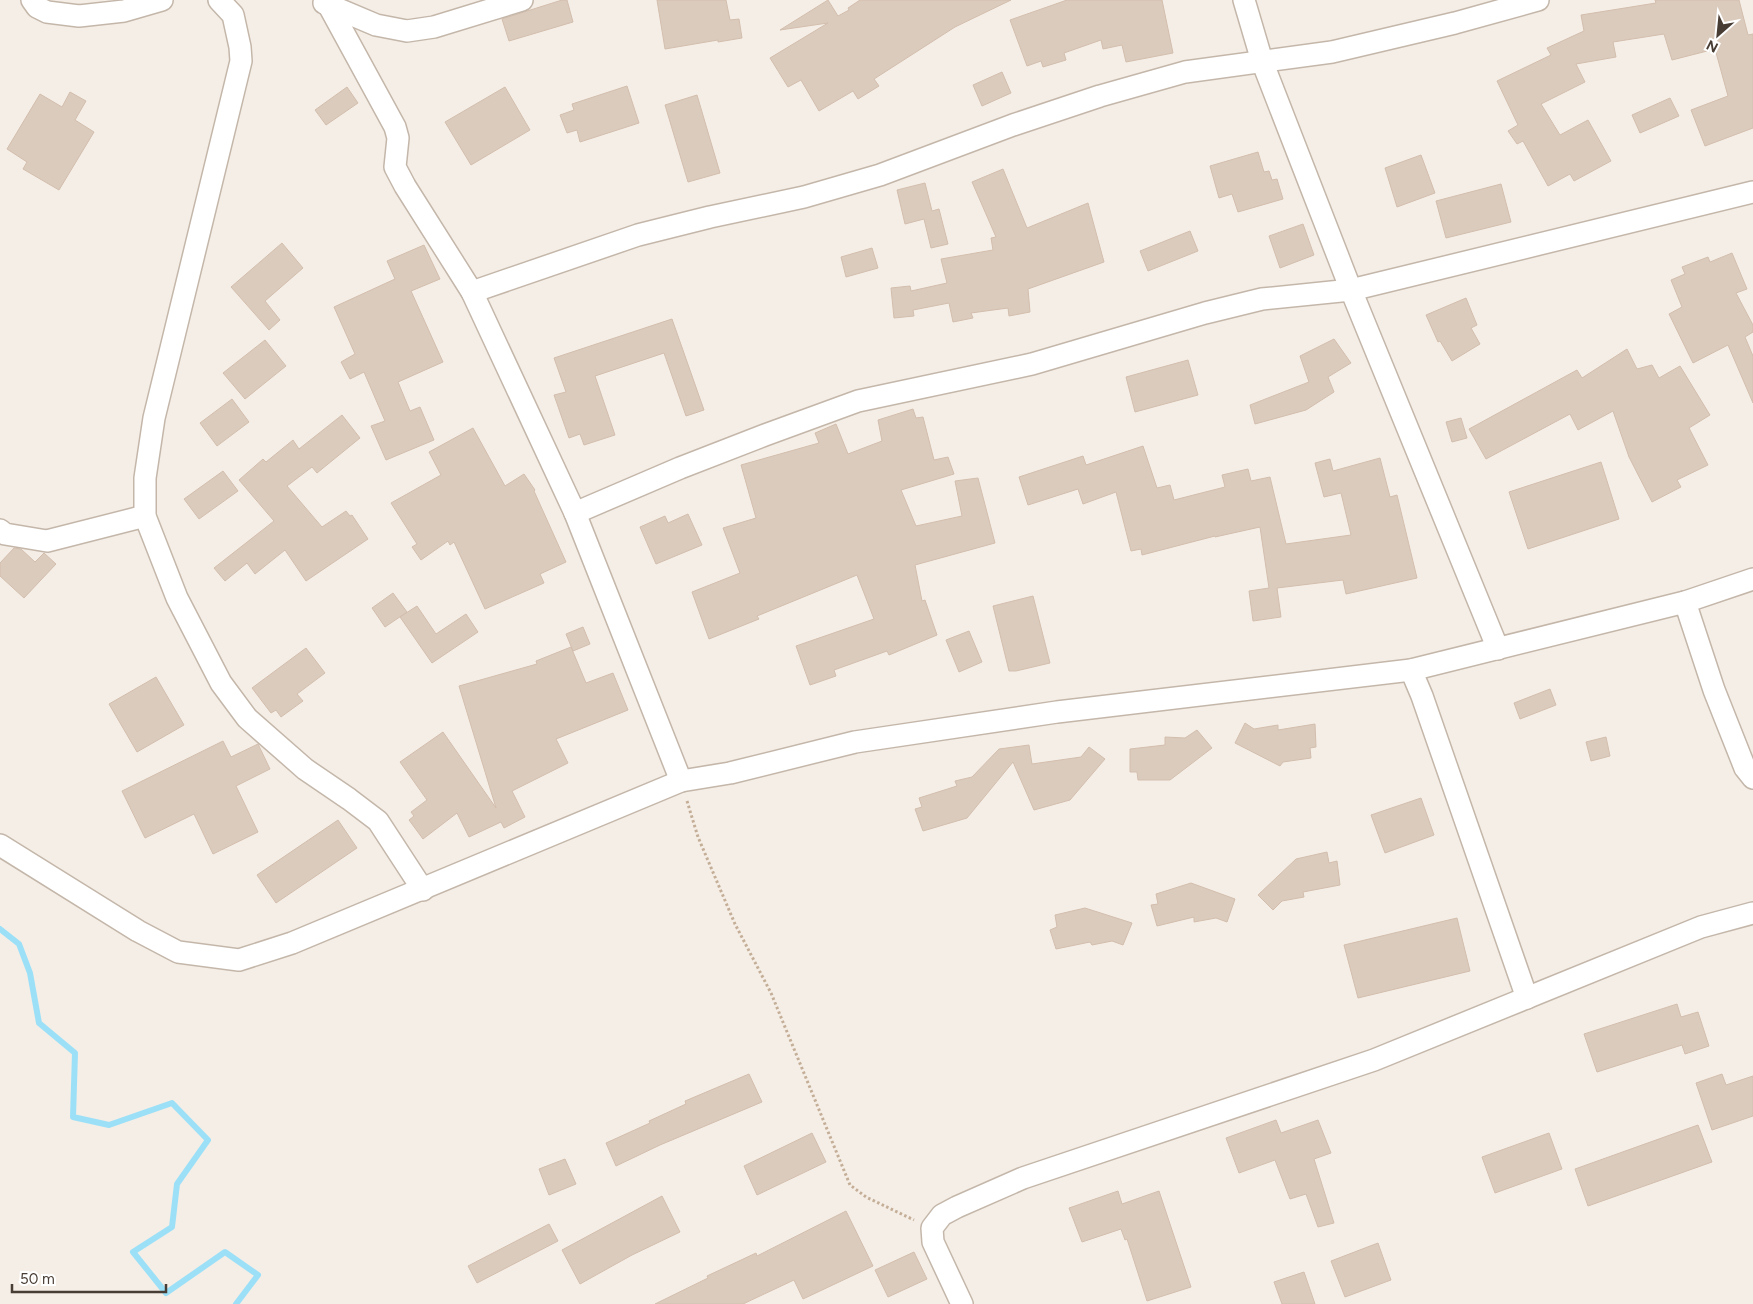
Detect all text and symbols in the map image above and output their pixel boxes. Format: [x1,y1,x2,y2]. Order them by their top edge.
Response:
north arrow [1693,10,1743,60]
text: N [1704,36,1721,56]
scale bar [12,1262,166,1294]
text: 50 m [20,1270,55,1288]

